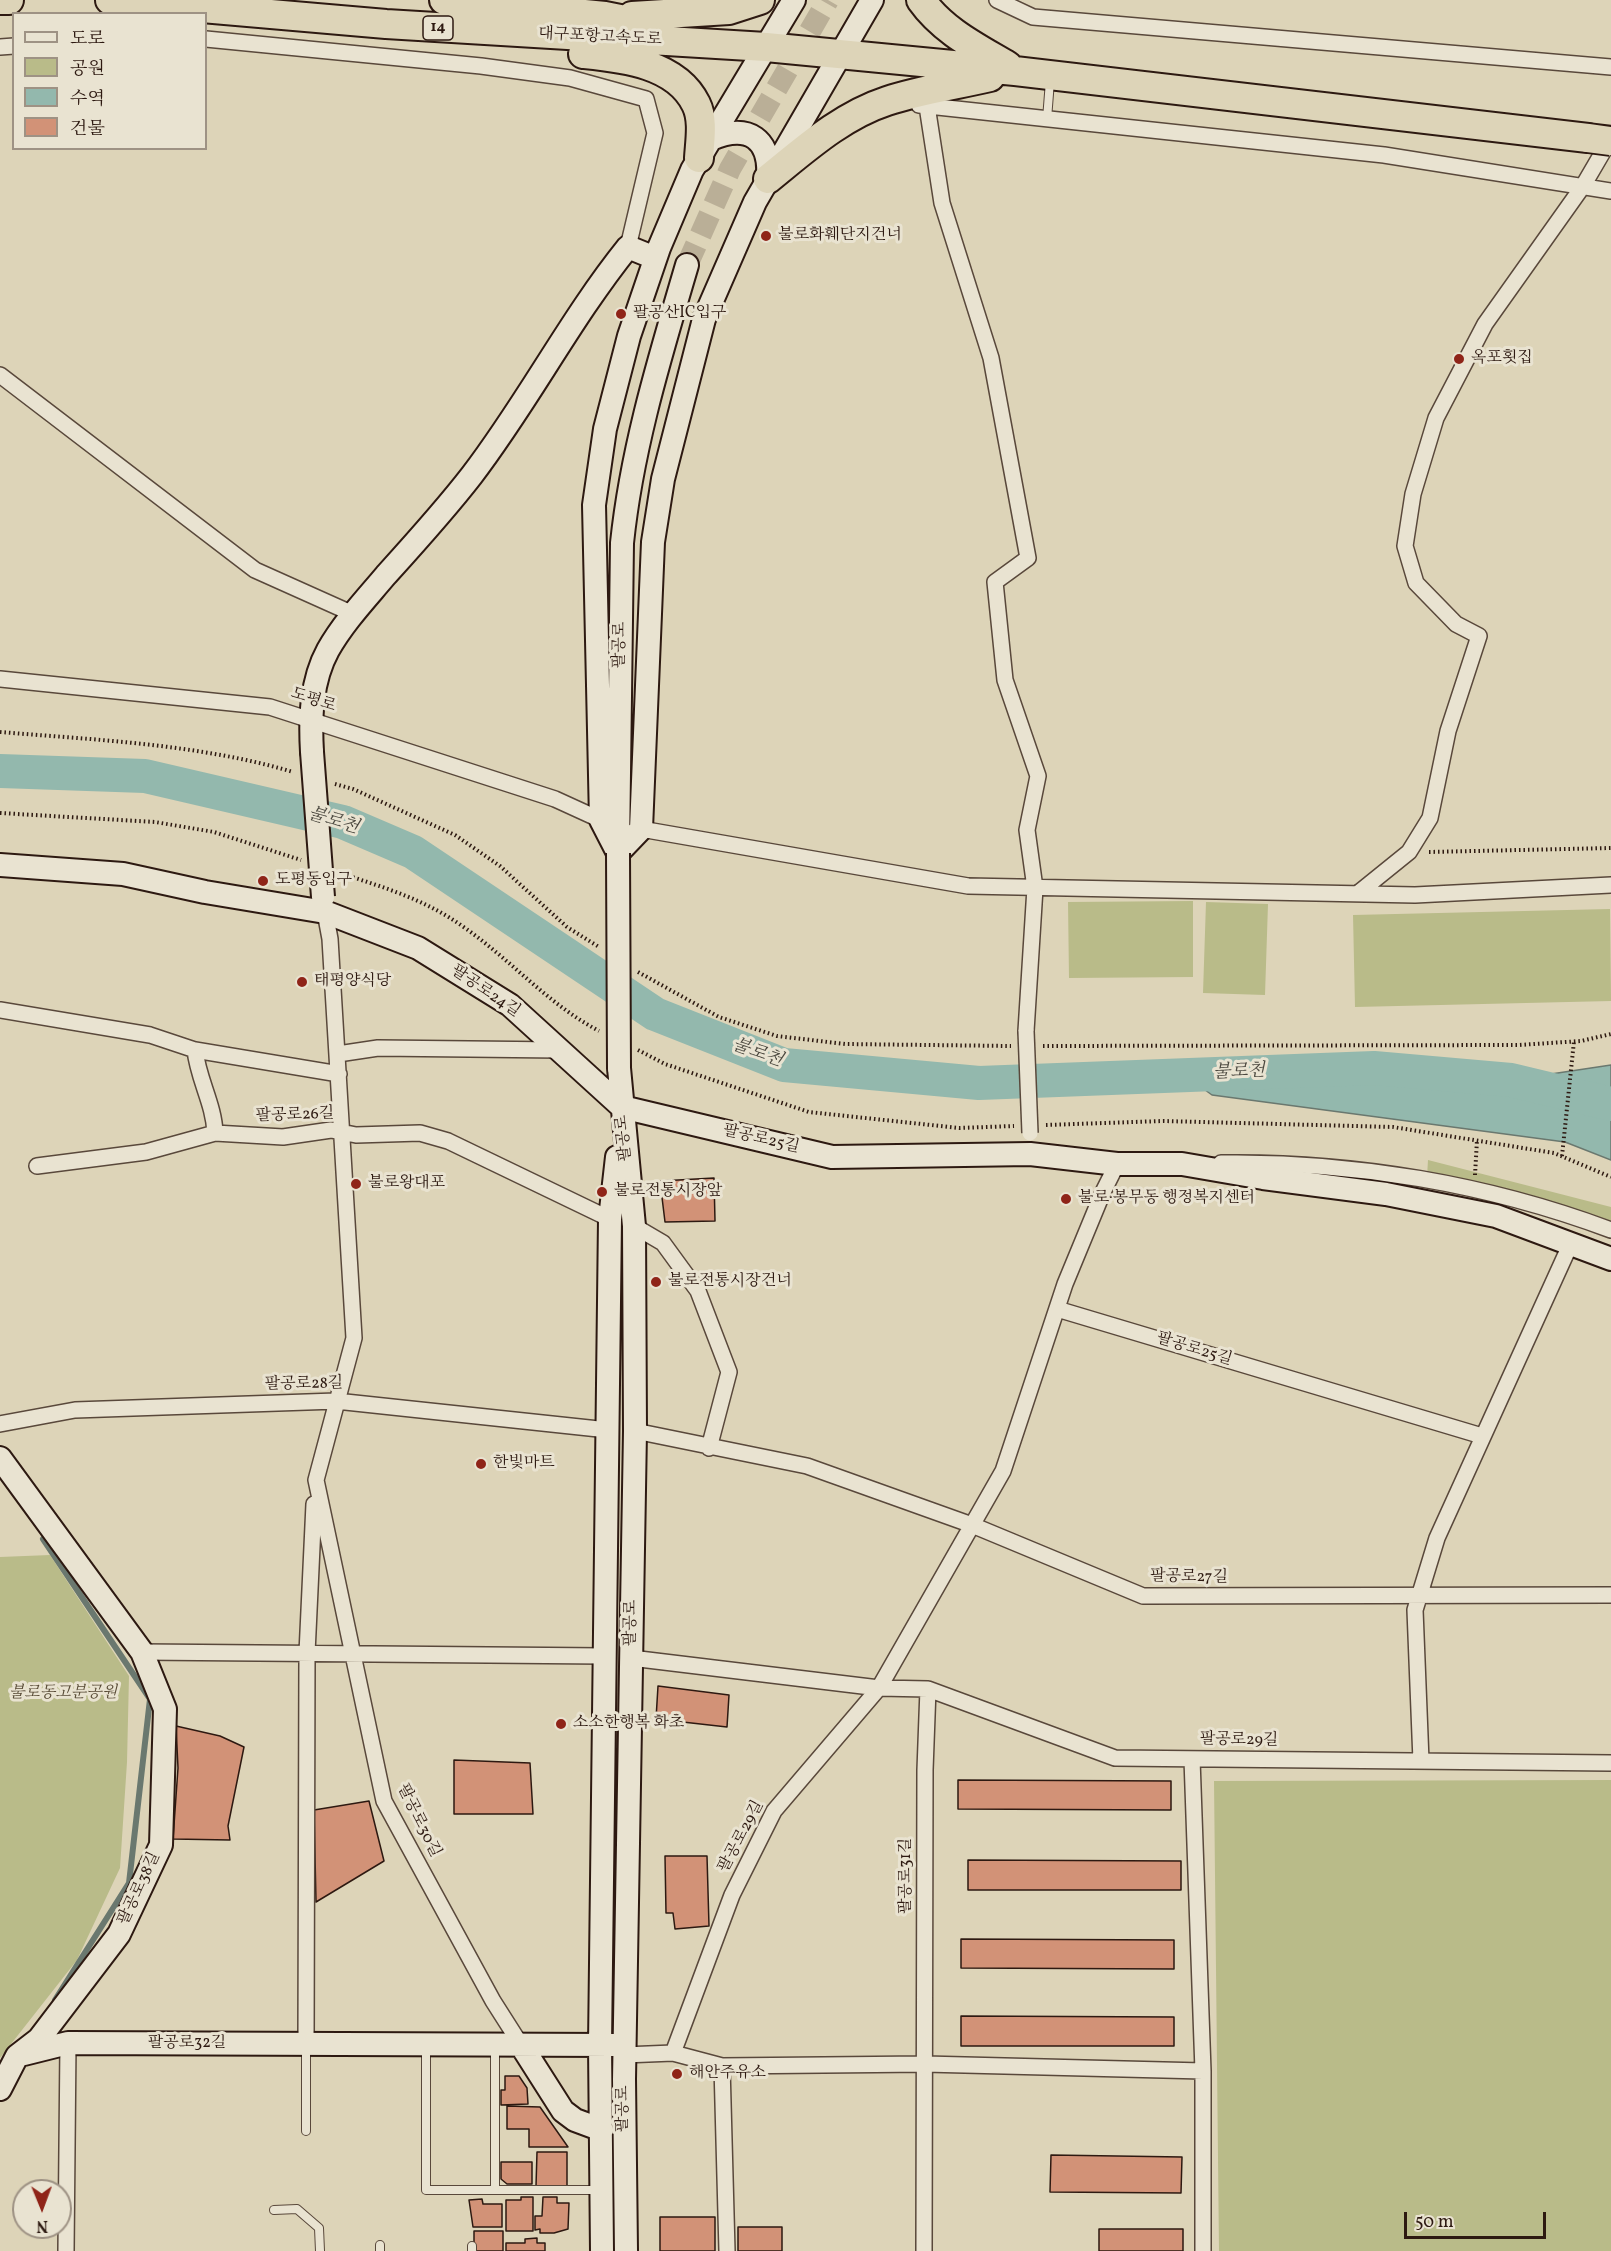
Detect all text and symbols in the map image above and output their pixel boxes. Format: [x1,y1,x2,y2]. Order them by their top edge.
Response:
legend [12,12,207,150]
road number: 14 [423,16,453,40]
street label: 대구포항고속도로 [538,25,662,51]
text: 도로 [70,27,105,52]
text: 공원 [70,57,105,82]
text: 수역 [70,87,105,112]
text: 건물 [70,117,105,142]
place label: 불로화훼단지건너 [778,226,902,246]
marker: 불로화훼단지건너 [759,229,773,243]
place label: 팔공산IC입구 [633,304,726,324]
marker: 팔공산IC입구 [614,307,628,321]
place label: 옥포횟집 [1471,349,1533,369]
marker: 옥포횟집 [1452,352,1466,366]
street label: 팔공로 [611,622,631,668]
street label: 도평로 [288,685,338,717]
water label: 불로천 [305,804,361,840]
place label: 도평동입구 [275,871,352,891]
marker: 도평동입구 [256,874,270,888]
street label: 팔공로24길 [447,962,523,1022]
place label: 태평양식당 [314,972,391,992]
marker: 태평양식당 [295,975,309,989]
water label: 불로천 [729,1035,785,1073]
water label: 불로천 [1213,1061,1265,1085]
street label: 팔공로26길 [255,1105,335,1127]
street label: 팔공로 [613,1114,637,1162]
street label: 팔공로25길 [721,1122,801,1158]
place label: 불로왕대포 [368,1174,445,1194]
marker: 불로왕대포 [349,1177,363,1191]
place label: 불로전통시장앞 [614,1182,722,1202]
marker: 불로전통시장앞 [595,1185,609,1199]
place label: 불로·봉무동 행정복지센터 [1078,1189,1255,1209]
marker: 불로·봉무동 행정복지센터 [1059,1192,1073,1206]
place label: 불로전통시장건너 [668,1272,792,1292]
marker: 불로전통시장건너 [649,1275,663,1289]
street label: 팔공로25길 [1154,1329,1234,1371]
street label: 팔공로28길 [265,1375,343,1395]
place label: 한빛마트 [493,1454,555,1474]
marker: 한빛마트 [474,1457,488,1471]
street label: 팔공로27길 [1150,1568,1228,1588]
street label: 팔공로 [622,1600,642,1646]
park label: 불로동고분공원 [9,1684,117,1704]
place label: 소소한행복 화초 [573,1714,684,1734]
marker: 소소한행복 화초 [554,1717,568,1731]
street label: 팔공로29길 [1200,1731,1278,1751]
street label: 팔공로30길 [392,1781,444,1861]
street label: 팔공로29길 [715,1798,769,1876]
street label: 팔공로31길 [897,1838,917,1914]
street label: 팔공로38길 [115,1850,165,1928]
street label: 팔공로32길 [148,2034,226,2054]
place label: 해안주유소 [689,2064,766,2084]
marker: 해안주유소 [670,2067,684,2081]
street label: 팔공로 [614,2086,634,2132]
north arrow [12,2179,72,2239]
scale bar [1407,2200,1550,2238]
text: 50 m [1415,2210,1454,2235]
text: N [36,2214,48,2236]

